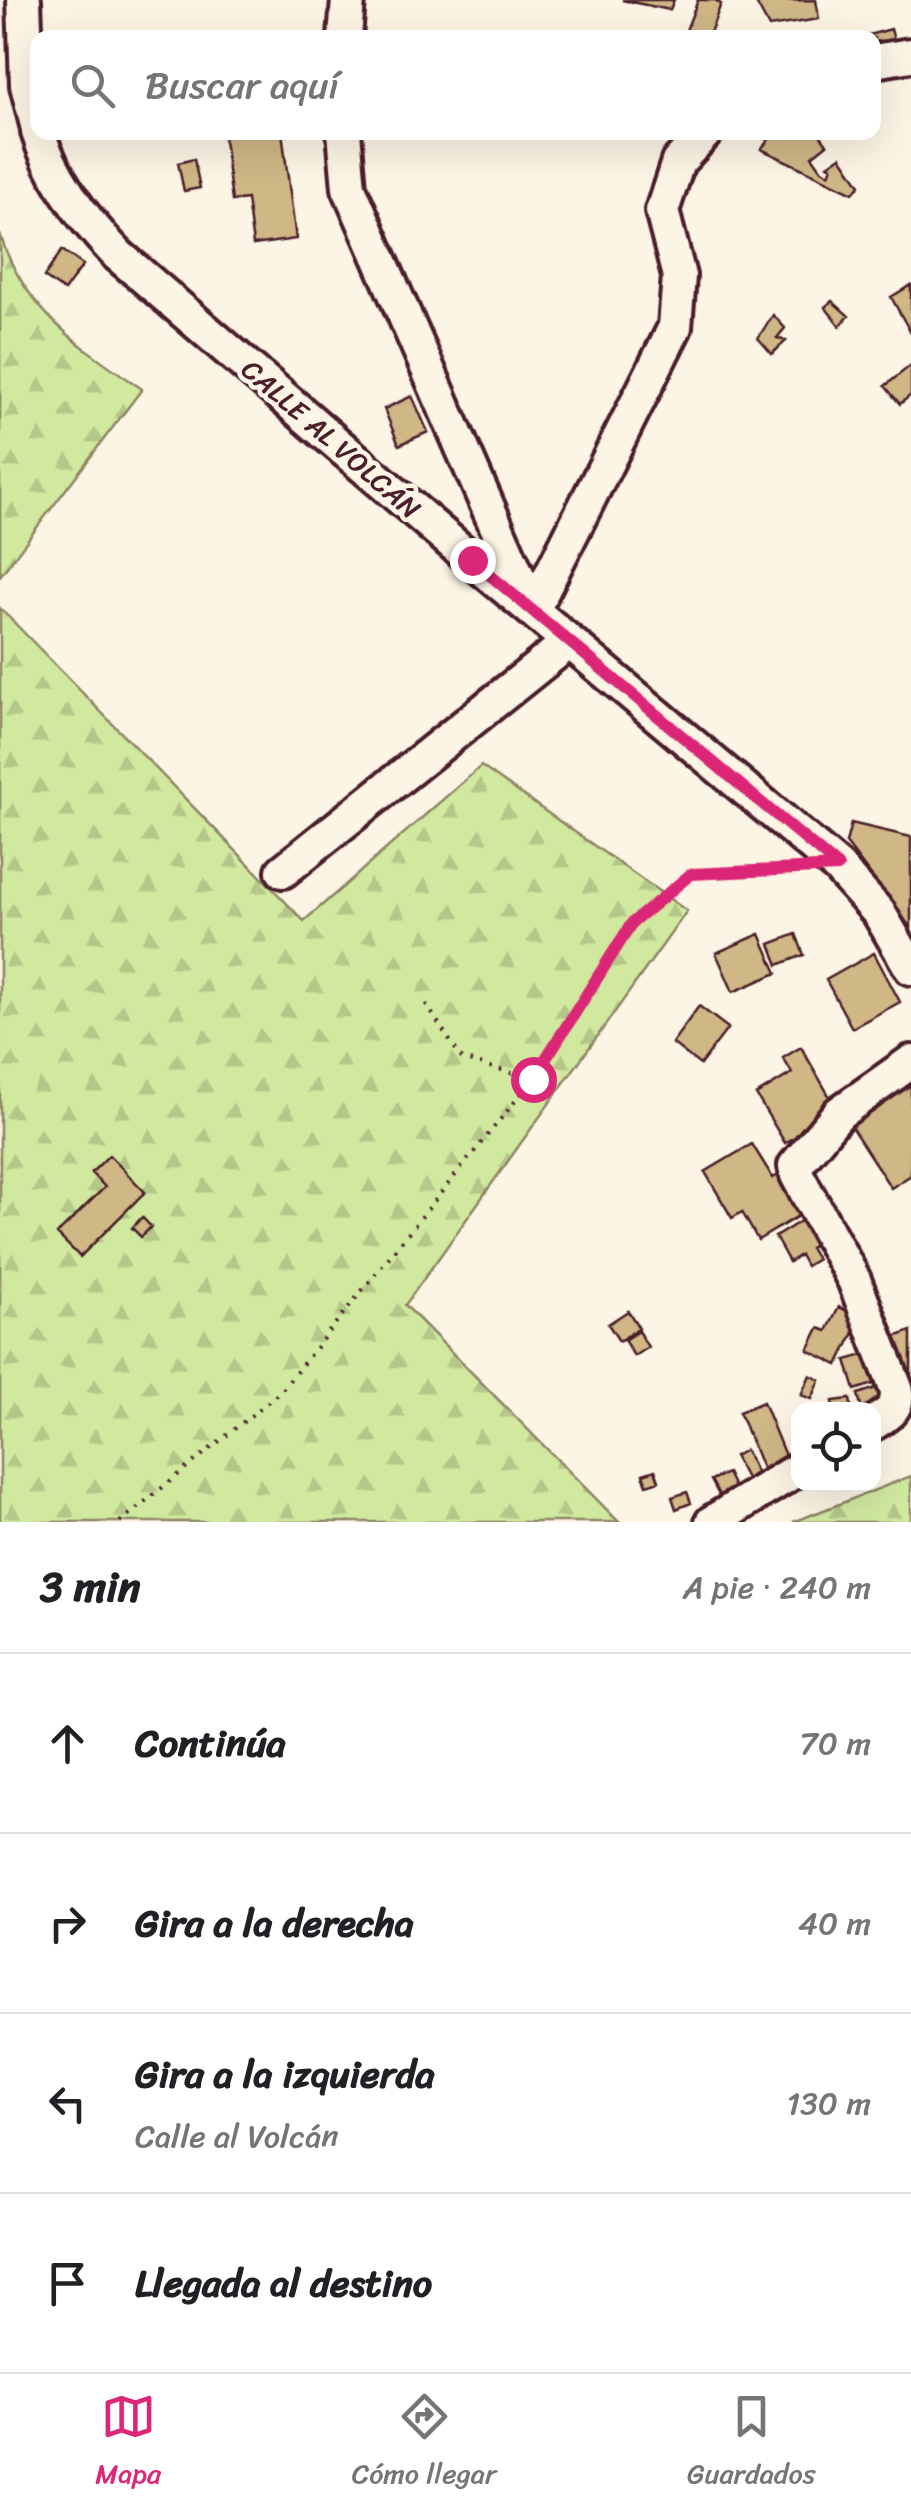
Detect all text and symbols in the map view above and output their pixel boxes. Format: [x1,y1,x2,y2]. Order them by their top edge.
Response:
search box [30,30,881,140]
text: Buscar aquí [145,52,339,119]
icon: search [65,58,120,113]
street label: CALLE AL VOLCÁN [230,346,433,532]
route end [450,538,496,584]
route start [511,1057,557,1103]
map controls [791,1402,881,1492]
button: locate [791,1402,881,1492]
text: 3 min [40,1550,140,1624]
text: A pie · 240 m [683,1559,871,1616]
text: Continúa [135,1710,286,1777]
text: 70 m [800,1715,871,1772]
icon: ahead [40,1716,95,1771]
text: Gira a la derecha [135,1890,414,1957]
text: 40 m [798,1895,871,1952]
icon: right [40,1896,95,1951]
text: Gira a la izquierda [135,2041,435,2108]
text: 130 m [787,2075,871,2132]
icon: left [40,2076,95,2131]
text: Calle al Volcán [135,2108,339,2165]
text: Llegada al destino [135,2250,432,2317]
icon: arrive [40,2256,95,2311]
tab: Mapa [95,2389,161,2498]
tab: Cómo llegar [352,2389,496,2498]
tab: Guardados [687,2389,816,2498]

